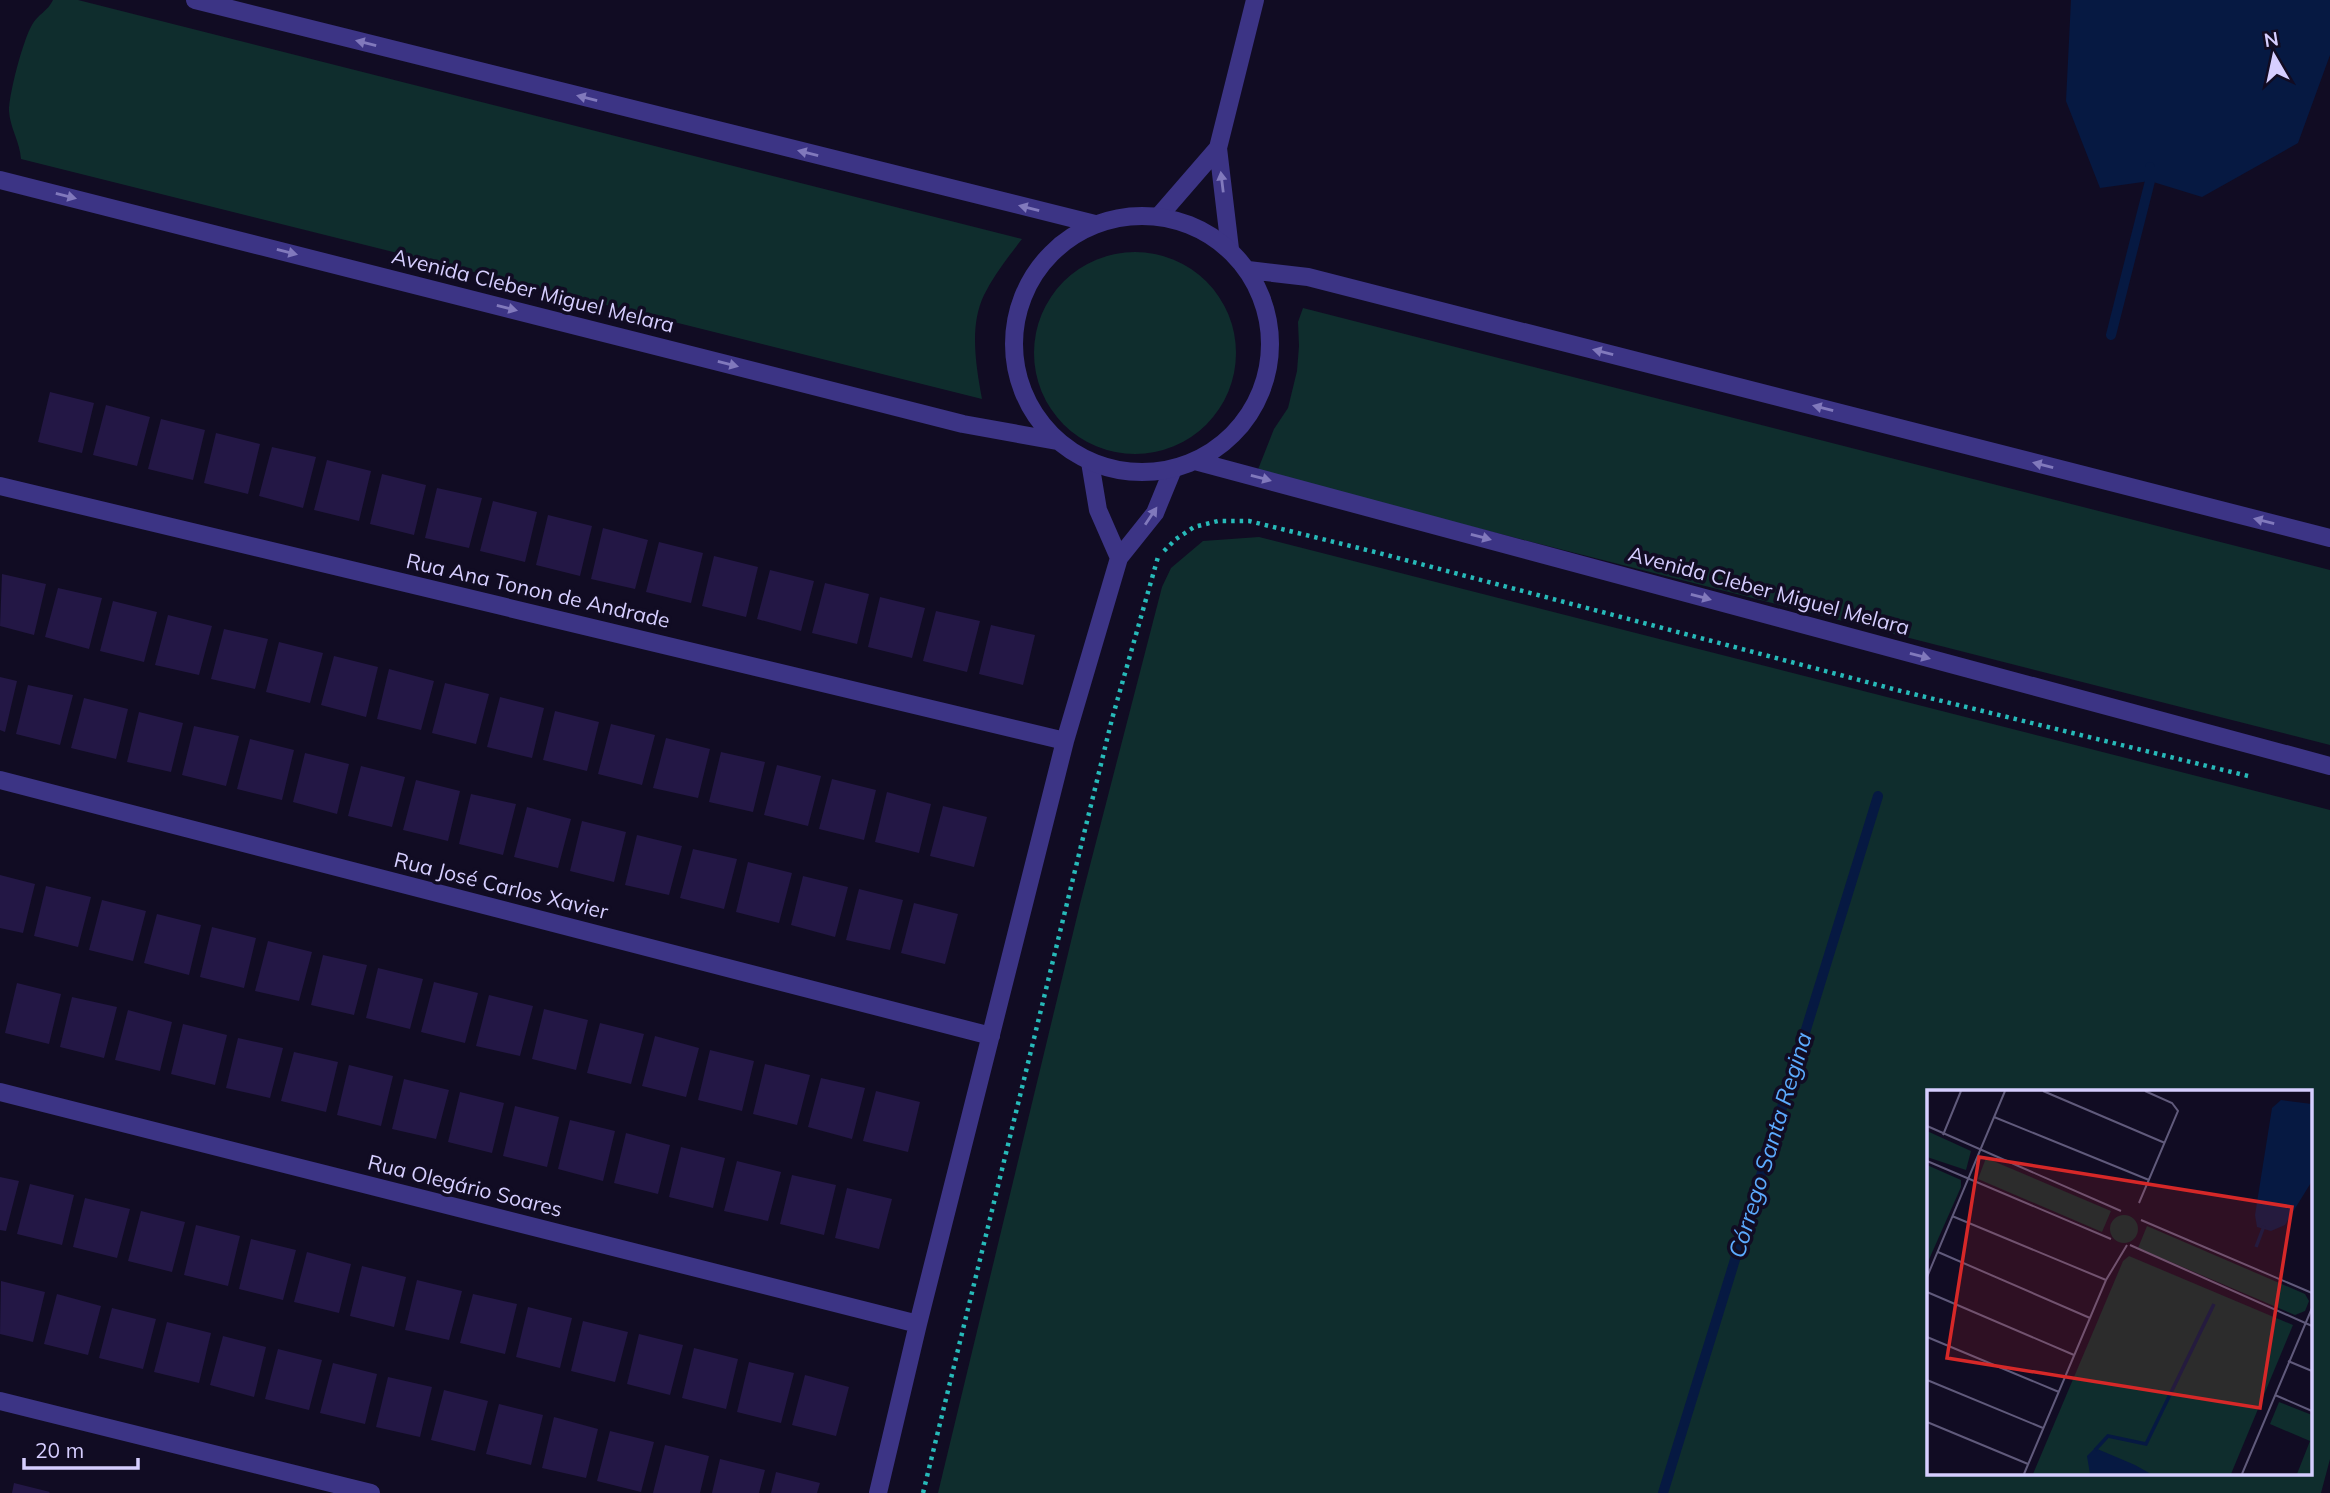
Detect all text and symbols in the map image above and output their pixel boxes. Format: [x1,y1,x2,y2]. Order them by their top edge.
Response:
north arrow [2239,21,2309,91]
text: N [2262,26,2280,52]
one-way arrow [355,37,377,48]
one-way arrow [576,92,598,103]
one-way arrow [797,147,819,158]
one-way arrow [1216,170,1227,192]
one-way arrow [56,192,77,202]
one-way arrow [1017,202,1039,213]
street label: Avenida Cleber Miguel Melara [389,242,677,338]
one-way arrow [276,247,298,258]
one-way arrow [496,303,518,314]
one-way arrow [1591,346,1613,357]
one-way arrow [717,359,739,370]
one-way arrow [1812,402,1834,413]
one-way arrow [2032,459,2054,470]
one-way arrow [1251,474,1272,484]
one-way arrow [1144,507,1158,525]
one-way arrow [2253,515,2275,526]
one-way arrow [1471,533,1492,543]
street label: Avenida Cleber Miguel Melara [1626,540,1913,640]
street label: Rua Ana Tonon de Andrade [404,547,673,633]
one-way arrow [1690,592,1711,602]
one-way arrow [1910,651,1931,661]
street label: Rua José Carlos Xavier [392,846,611,924]
water label: Córrego Santa Regina [1721,1028,1818,1261]
inset map [1927,1090,2312,1476]
street label: Rua Olegário Soares [365,1148,565,1222]
scale bar [24,1426,138,1470]
text: 20 m [35,1437,84,1463]

